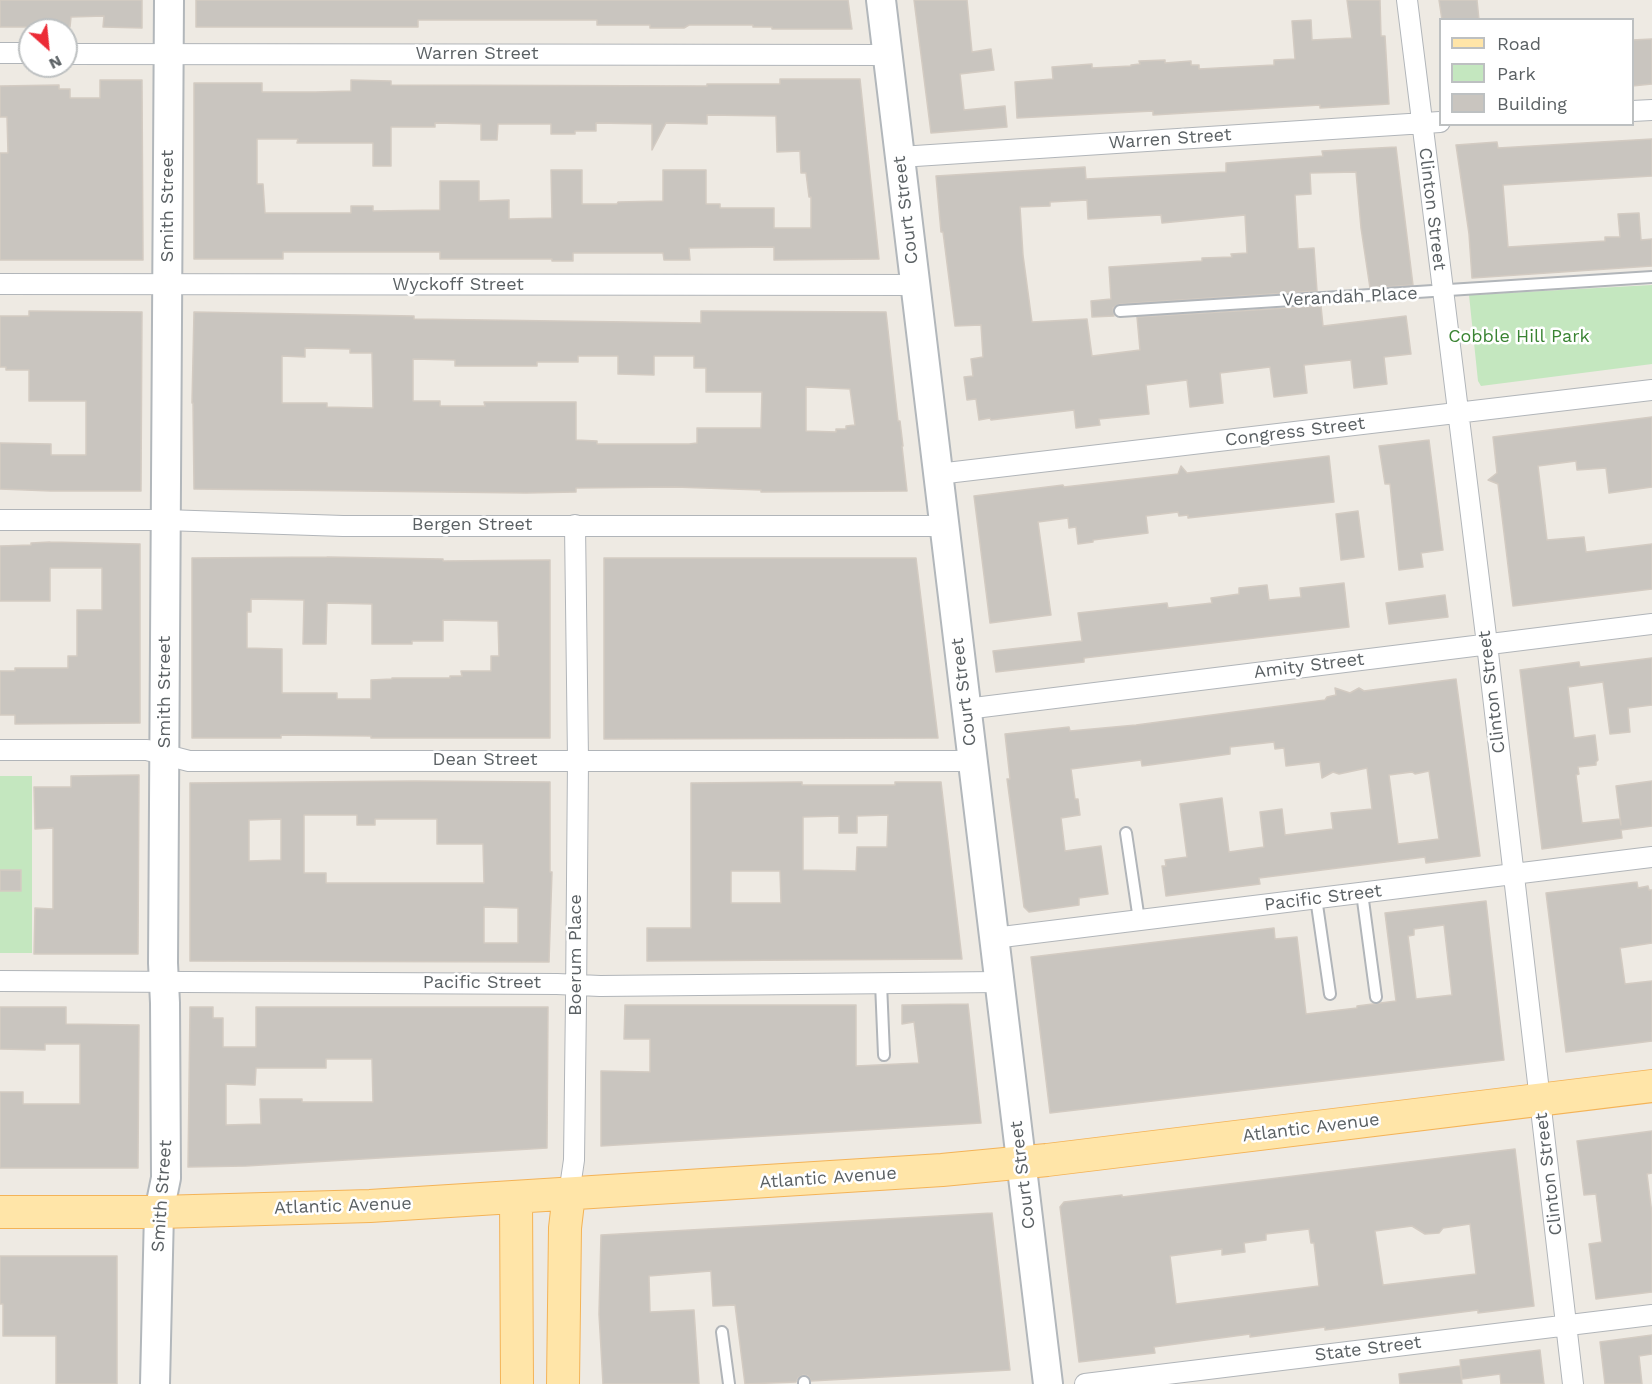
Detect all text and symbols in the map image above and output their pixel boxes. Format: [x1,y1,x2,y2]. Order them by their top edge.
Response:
north arrow [18,18,78,78]
legend [1439,18,1634,126]
text: Road [1497,33,1541,54]
street label: Warren Street [415,43,539,65]
text: N [46,52,65,74]
text: Park [1497,63,1536,84]
text: Building [1497,93,1567,114]
street label: Warren Street [1108,124,1232,154]
street label: Clinton Street [1414,146,1450,272]
street label: Smith Street [157,150,179,262]
street label: Court Street [889,155,923,265]
street label: Wyckoff Street [392,274,524,296]
street label: Verandah Place [1282,283,1418,311]
park label: Cobble Hill Park [1448,326,1590,348]
street label: Congress Street [1224,413,1366,451]
street label: Bergen Street [412,514,532,536]
street label: Clinton Street [1474,629,1510,755]
street label: Smith Street [154,636,176,748]
street label: Court Street [947,637,981,747]
street label: Amity Street [1253,649,1365,683]
street label: Dean Street [432,749,538,771]
street label: Pacific Street [1263,880,1383,916]
street label: Boerum Place [565,894,587,1016]
street label: Pacific Street [423,972,541,994]
street label: Atlantic Avenue [1241,1109,1381,1147]
street label: Clinton Street [1531,1111,1567,1237]
street label: Court Street [1006,1120,1040,1230]
street label: Smith Street [147,1139,177,1253]
street label: Atlantic Avenue [759,1162,897,1194]
street label: Atlantic Avenue [274,1193,412,1219]
street label: State Street [1314,1332,1422,1366]

